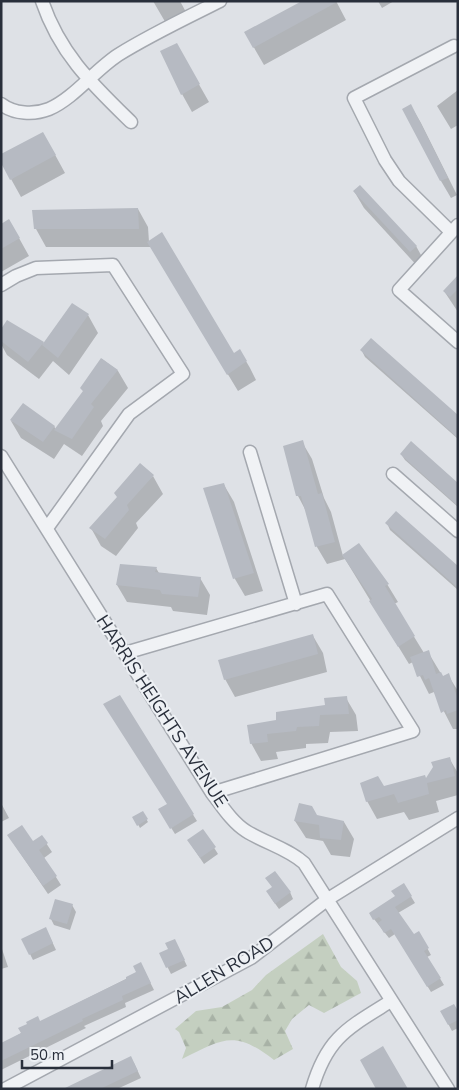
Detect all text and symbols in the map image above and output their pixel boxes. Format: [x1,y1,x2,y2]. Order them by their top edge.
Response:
street label: HARRIS HEIGHTS AVENUE [91,610,233,812]
street label: ALLEN ROAD [169,931,279,1009]
scale bar [22,1038,112,1070]
text: 50 m [30,1045,65,1065]

